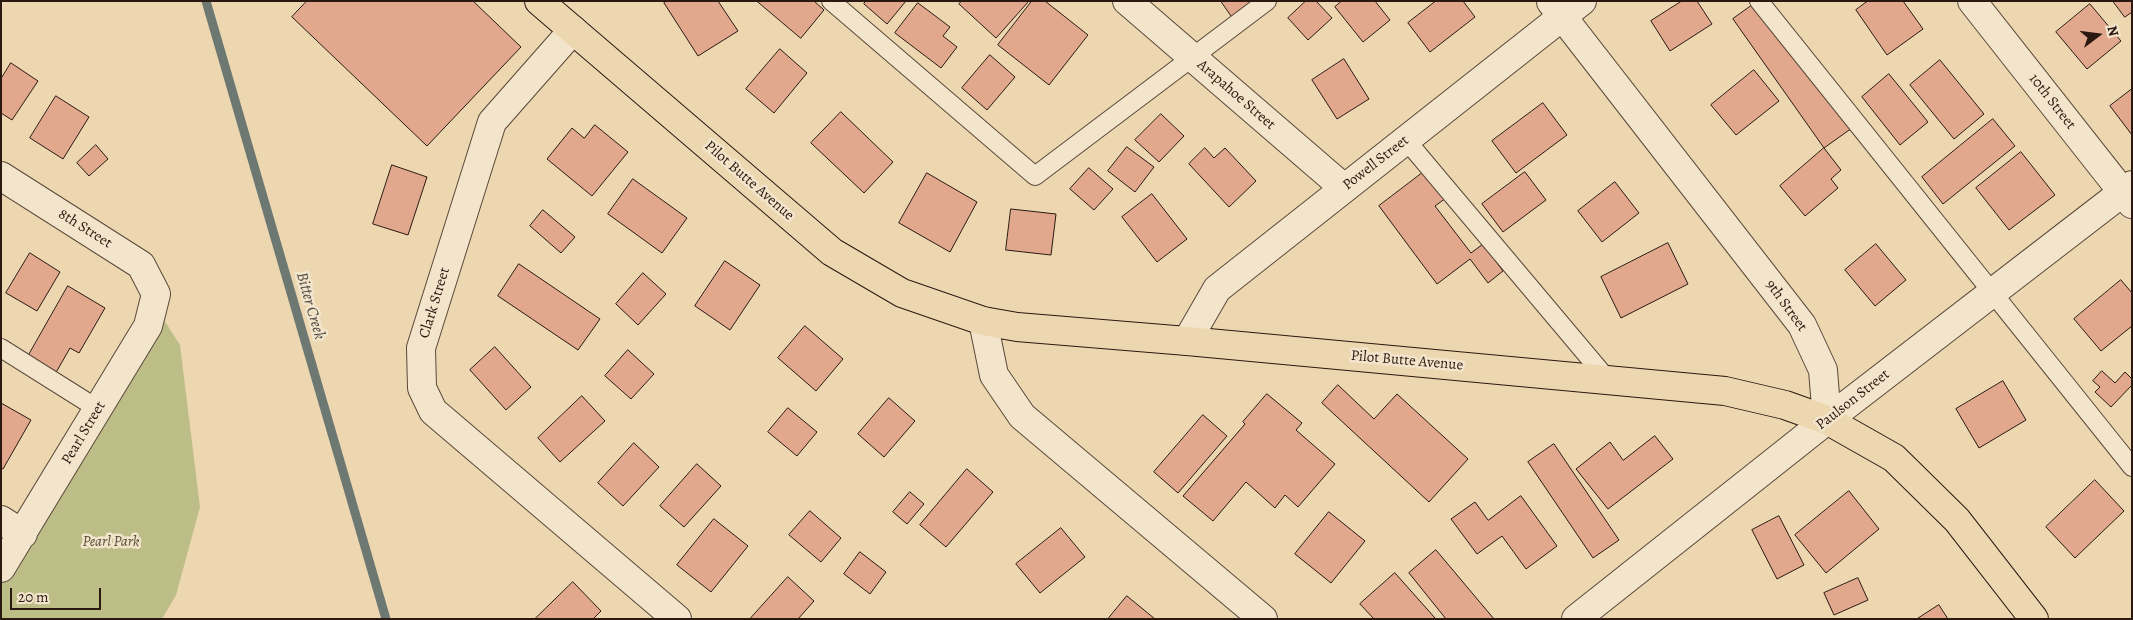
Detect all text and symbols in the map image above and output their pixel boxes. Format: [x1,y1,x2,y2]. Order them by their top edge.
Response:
north arrow [2073,10,2123,60]
text: N [2102,24,2123,38]
street label: Arapahoe Street [1193,56,1279,134]
street label: 10th Street [2025,70,2079,134]
street label: Powell Street [1339,132,1413,194]
street label: Pilot Butte Avenue [701,137,797,225]
street label: 8th Street [55,205,115,253]
street label: Clark Street [416,265,454,341]
water label: Bitter Creek [291,270,329,342]
street label: 9th Street [1761,277,1811,335]
street label: Pilot Butte Avenue [1350,347,1464,375]
street label: Paulson Street [1813,366,1893,434]
street label: Pearl Street [58,398,110,468]
park label: Pearl Park [82,533,140,551]
scale bar [12,578,104,610]
text: 20 m [18,587,49,607]

